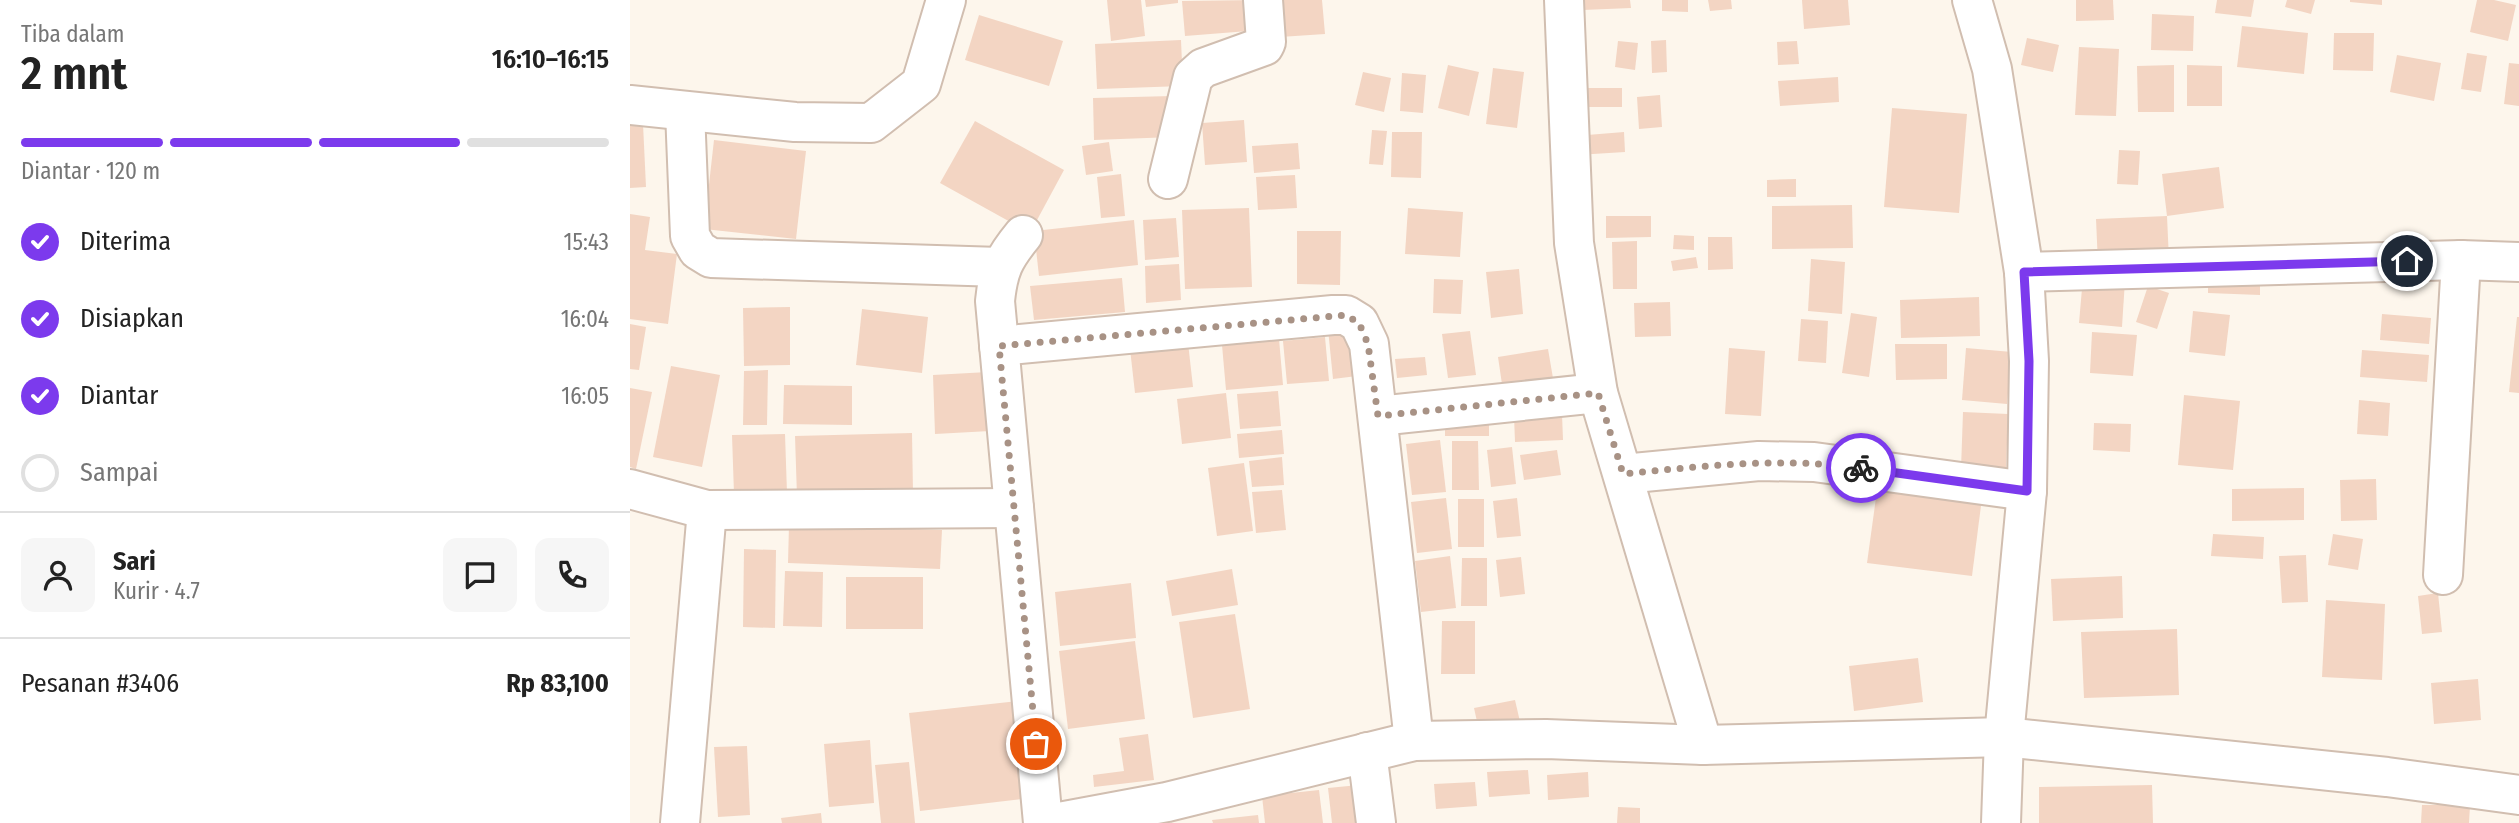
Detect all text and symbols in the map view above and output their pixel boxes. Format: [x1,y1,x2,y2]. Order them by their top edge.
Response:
text: Tiba dalam [21,20,124,48]
text: 16:10–16:15 [492,44,609,75]
text: 2 mnt [21,46,127,101]
text: Diantar · 120 m [21,157,160,185]
icon: check [21,223,59,261]
text: Diterima [80,226,171,257]
text: 15:43 [564,228,609,256]
pin [2377,231,2437,291]
icon: home [2388,242,2426,280]
icon: check [21,300,59,338]
text: Disiapkan [80,303,184,334]
text: 16:04 [561,305,609,333]
icon: check [21,377,59,415]
text: Diantar [80,380,158,411]
text: 16:05 [561,382,609,410]
courier [1826,433,1896,503]
icon: bike [1842,449,1880,487]
text: Sampai [80,457,159,488]
button: person [21,538,95,612]
button: chat [443,538,517,612]
button: phone [535,538,609,612]
text: Sari [113,546,156,577]
text: Kurir · 4.7 [113,577,200,605]
text: Pesanan #3406 [21,668,179,699]
text: Rp 83,100 [506,668,609,699]
pin [1006,714,1066,774]
icon: bag [1017,725,1055,763]

